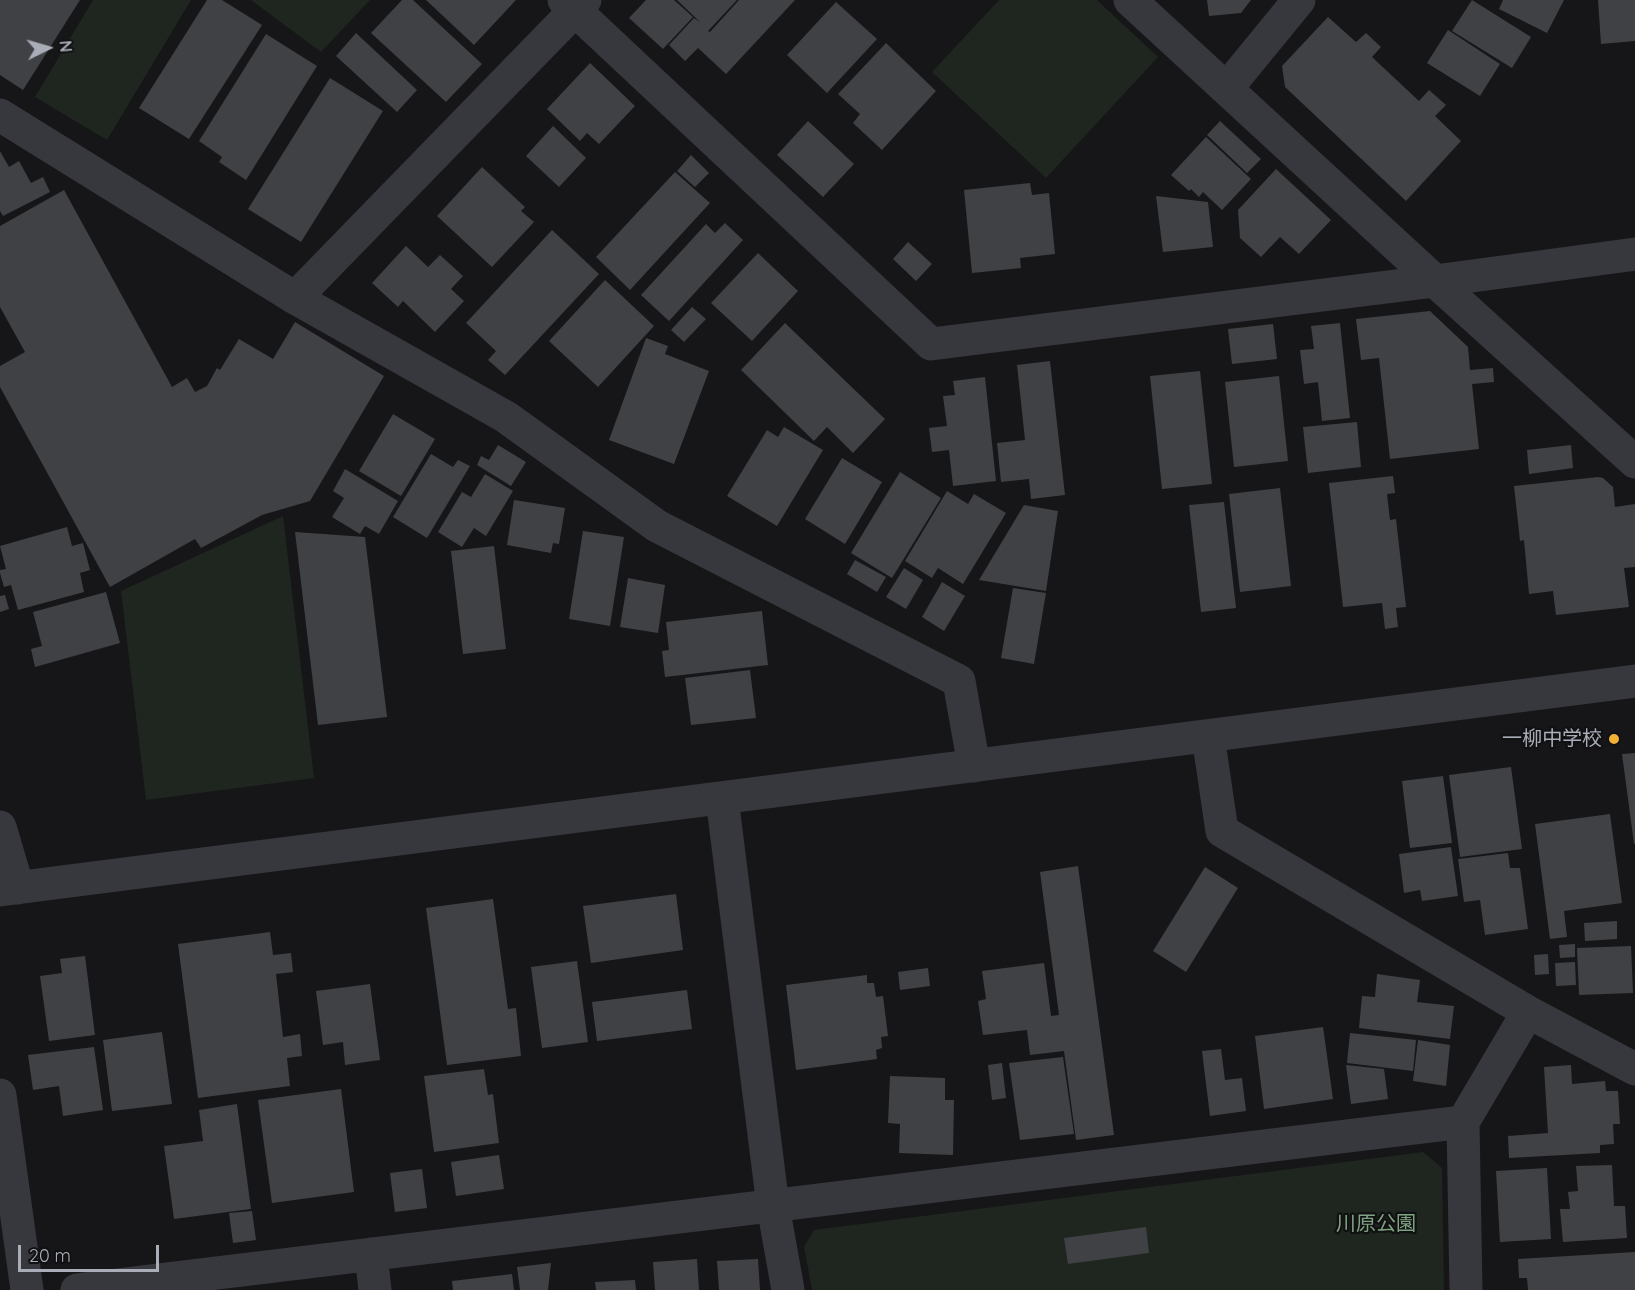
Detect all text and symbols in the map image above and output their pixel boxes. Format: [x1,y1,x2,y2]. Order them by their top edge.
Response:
north arrow [18,18,78,78]
text: N [55,40,76,53]
place label: 一柳中学校 [1502,727,1602,751]
marker: 一柳中学校 [1607,732,1621,746]
park label: 川原公園 [1336,1212,1416,1236]
scale bar [21,1233,162,1271]
text: 20 m [29,1244,71,1267]

